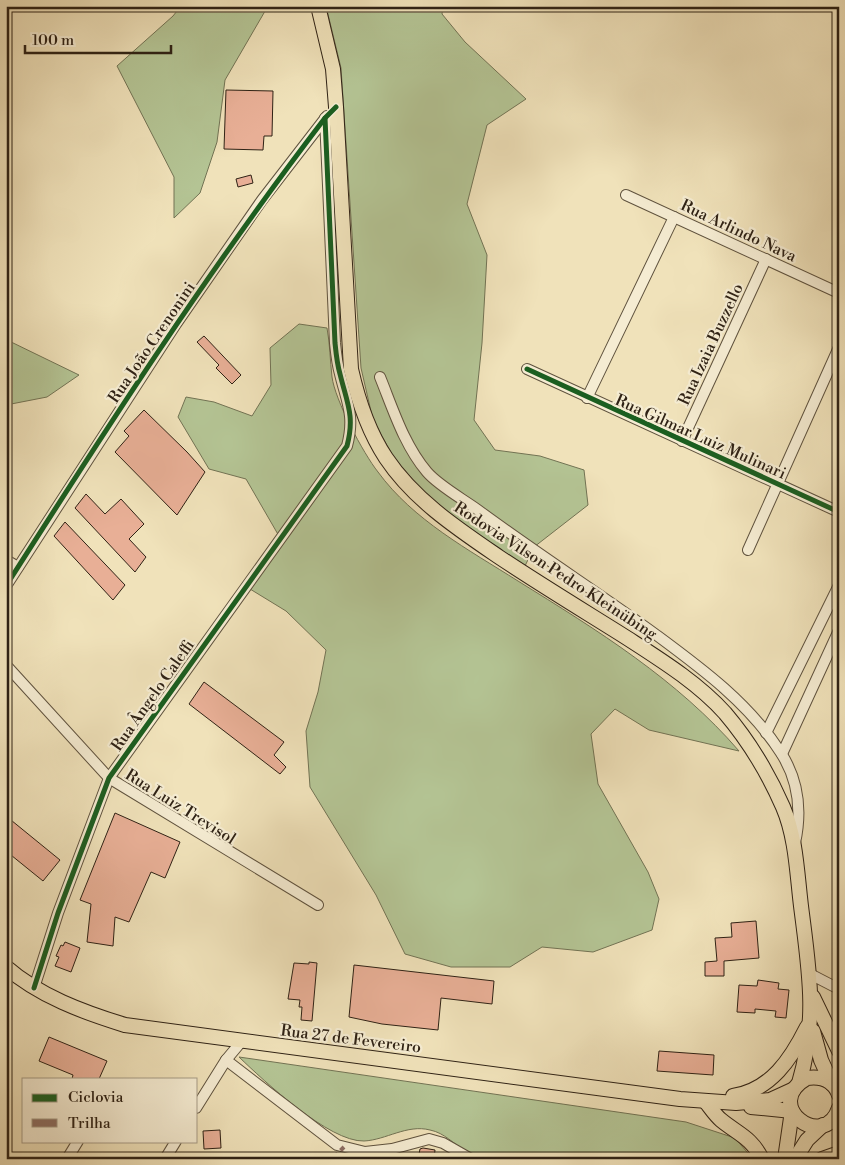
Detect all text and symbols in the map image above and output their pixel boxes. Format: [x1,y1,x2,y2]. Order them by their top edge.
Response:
scale bar [25,22,171,54]
text: 100 m [32,31,74,50]
street label: Rua Arlindo Nava [677,195,801,267]
street label: Rua João Crenonini [104,278,200,407]
street label: Rua Izaia Buzzello [674,280,748,409]
street label: Rua Gilmar Luiz Mulinari [612,390,789,484]
street label: Rodovia Vilson Pedro Kleinübing [450,498,661,645]
street label: Rua Ângelo Caleffi [105,635,199,755]
street label: Rua Luiz Trevisol [121,765,240,849]
street label: Rua 27 de Fevereiro [279,1020,422,1058]
legend [22,1078,198,1142]
text: Ciclovia [68,1088,124,1107]
text: Trilha [68,1114,111,1133]

